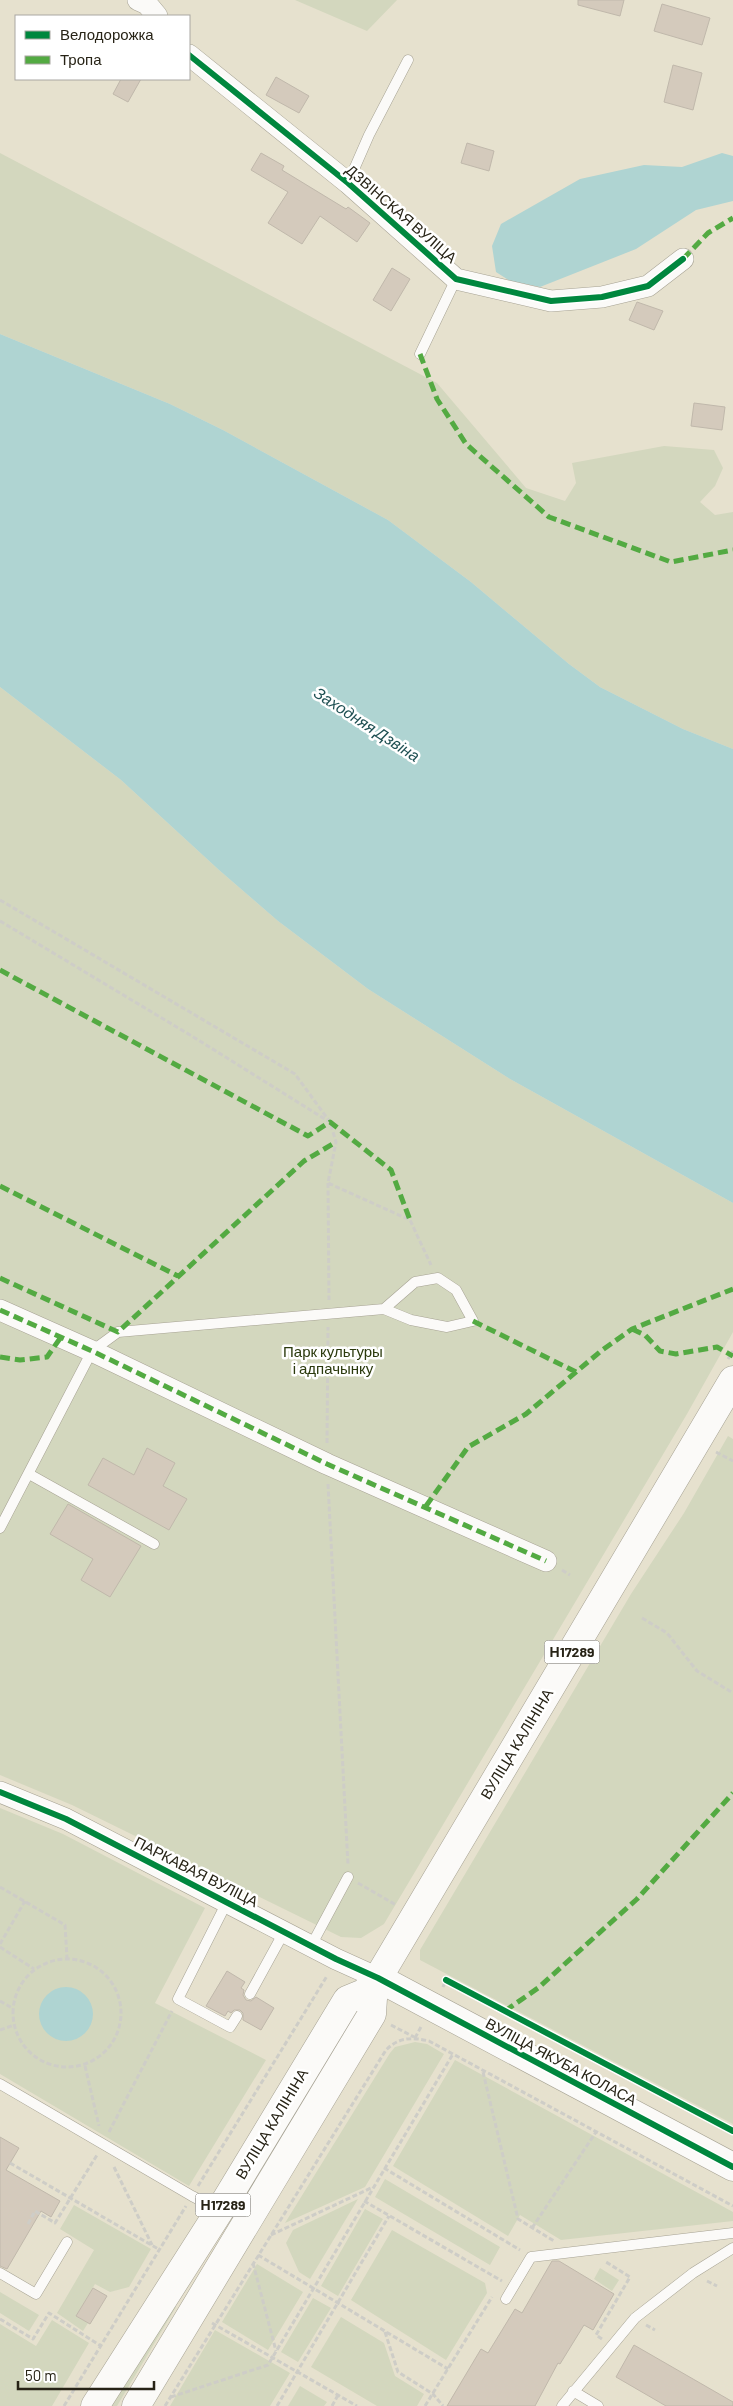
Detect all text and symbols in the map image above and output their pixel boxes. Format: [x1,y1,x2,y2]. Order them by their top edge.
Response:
legend [15,15,190,80]
text: Велодорожка [60,25,154,43]
text: Тропа [60,50,102,68]
street label: ДЗВІНСКАЯ ВУЛІЦА [342,160,461,266]
water label: Заходняя Дзвіна [311,682,424,765]
park label: Парк культуры і адпачынку [283,1342,383,1377]
road number: Н17289 [544,1640,600,1664]
street label: ВУЛІЦА КАЛІНІНА [476,1685,556,1802]
street label: ПАРКАВАЯ ВУЛІЦА [132,1832,261,1910]
street label: ВУЛІЦА ЯКУБА КОЛАСА [483,2014,640,2109]
street label: ВУЛІЦА КАЛІНІНА [231,2065,311,2182]
road number: Н17289 [196,2194,250,2216]
scale bar [18,2358,154,2390]
text: 50 m [25,2366,57,2384]

